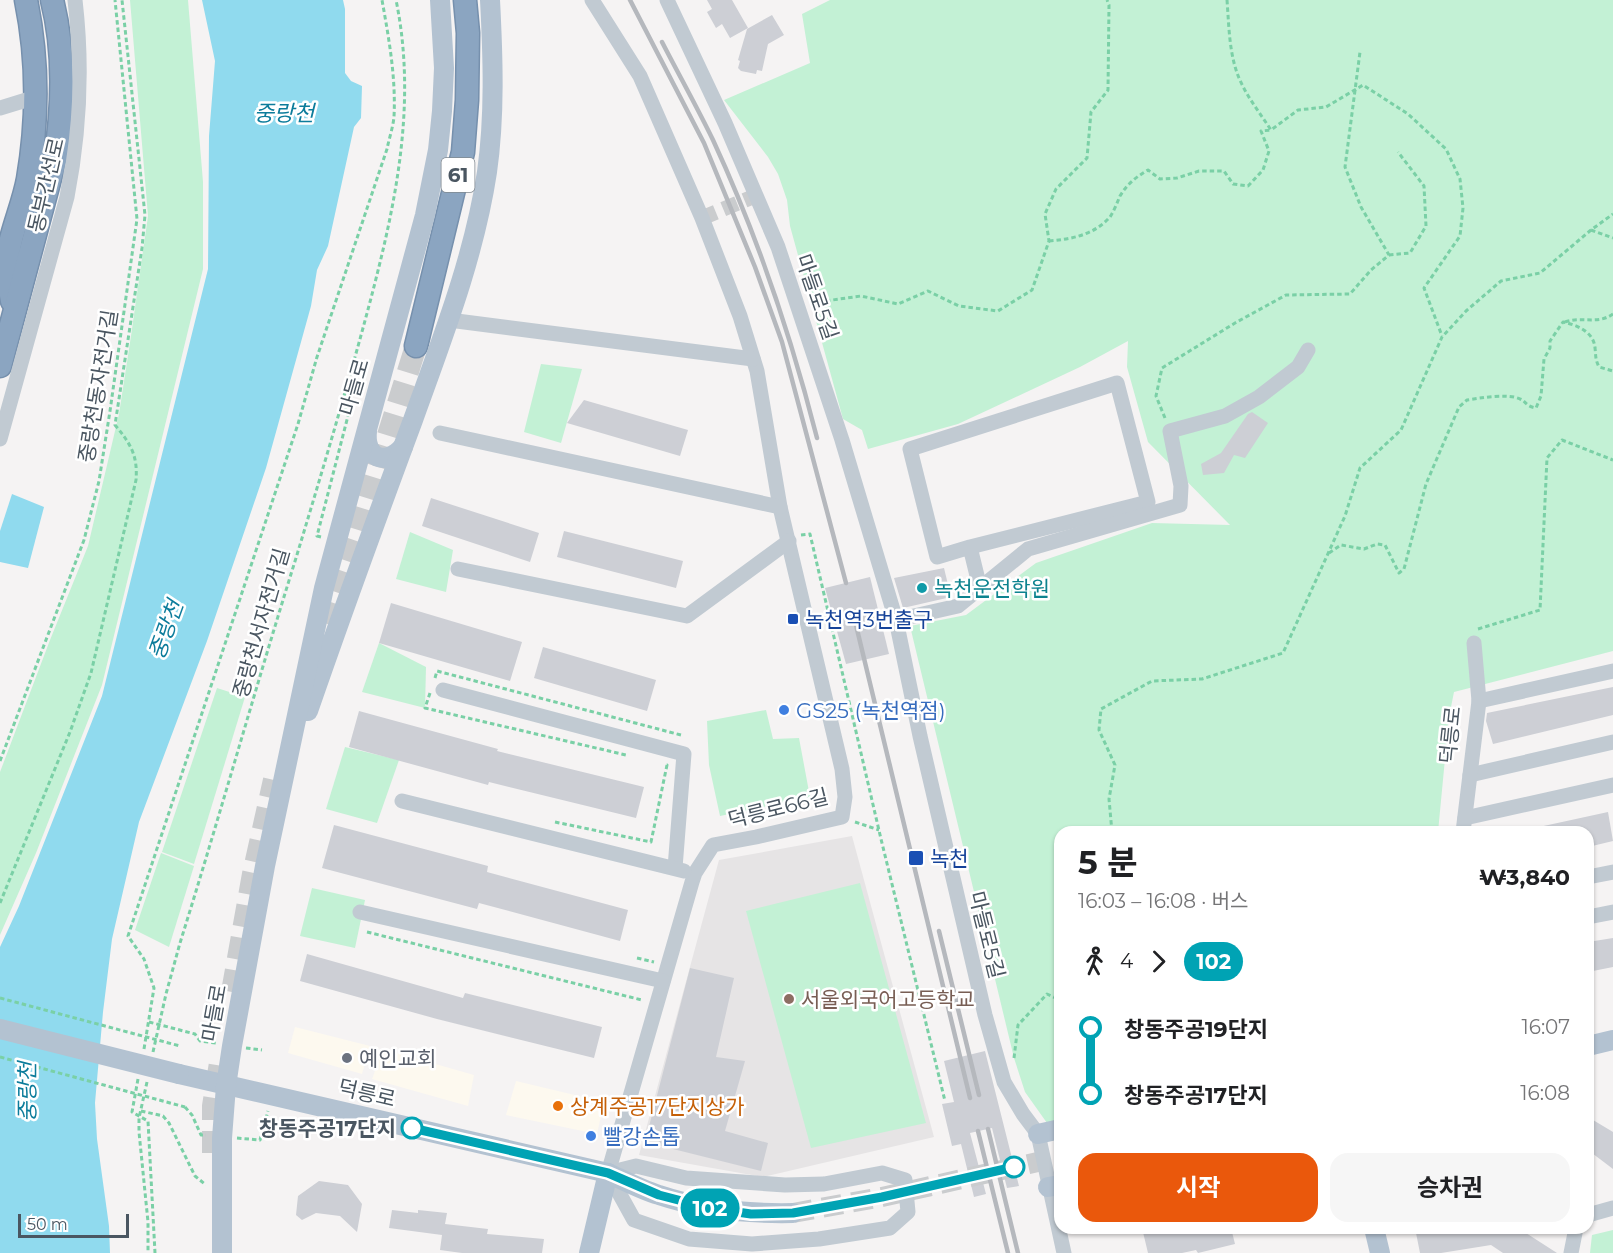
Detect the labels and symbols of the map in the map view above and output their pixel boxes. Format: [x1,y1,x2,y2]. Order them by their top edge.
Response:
water label: 중랑천 [254,100,317,127]
street label: 동부간선로 [23,135,69,235]
road number: 61 [442,158,474,192]
street label: 마들로5길 [791,251,843,343]
street label: 중랑천동자전거길 [74,308,122,464]
street label: 마들로 [334,356,374,418]
street label: 중랑천서자전거길 [228,545,294,701]
place label: 녹천운전학원 [934,576,1050,601]
marker: 녹천운전학원 [915,581,929,595]
water label: 중랑천 [143,594,190,663]
place label: 녹천역3번출구 [805,607,933,632]
marker: 녹천역3번출구 [786,612,800,626]
place label: GS25 (녹천역점) [796,698,946,723]
marker: GS25 (녹천역점) [777,703,791,717]
street label: 덕릉로 [1435,705,1465,765]
street label: 덕릉로66길 [725,783,831,833]
place label: 녹천 [930,846,969,871]
marker: 녹천 [907,849,925,867]
street label: 마들로5길 [964,889,1010,981]
street label: 마들로 [197,982,231,1044]
place label: 서울외국어고등학교 [801,987,975,1012]
marker: 서울외국어고등학교 [782,992,796,1006]
place label: 예인교회 [359,1046,436,1071]
marker: 예인교회 [340,1051,354,1065]
water label: 중랑천 [14,1059,41,1122]
street label: 덕릉로 [336,1074,398,1112]
place label: 상계주공17단지상가 [570,1094,745,1119]
marker: 상계주공17단지상가 [551,1099,565,1113]
place label: 창동주공17단지 [259,1116,396,1141]
marker: 창동주공17단지 [401,1117,423,1139]
place label: 빨강손톱 [603,1124,680,1149]
marker: 빨강손톱 [584,1129,598,1143]
unlabelled marker [1003,1156,1025,1178]
line badge: 102 [676,1188,744,1228]
scale bar [18,1211,129,1238]

